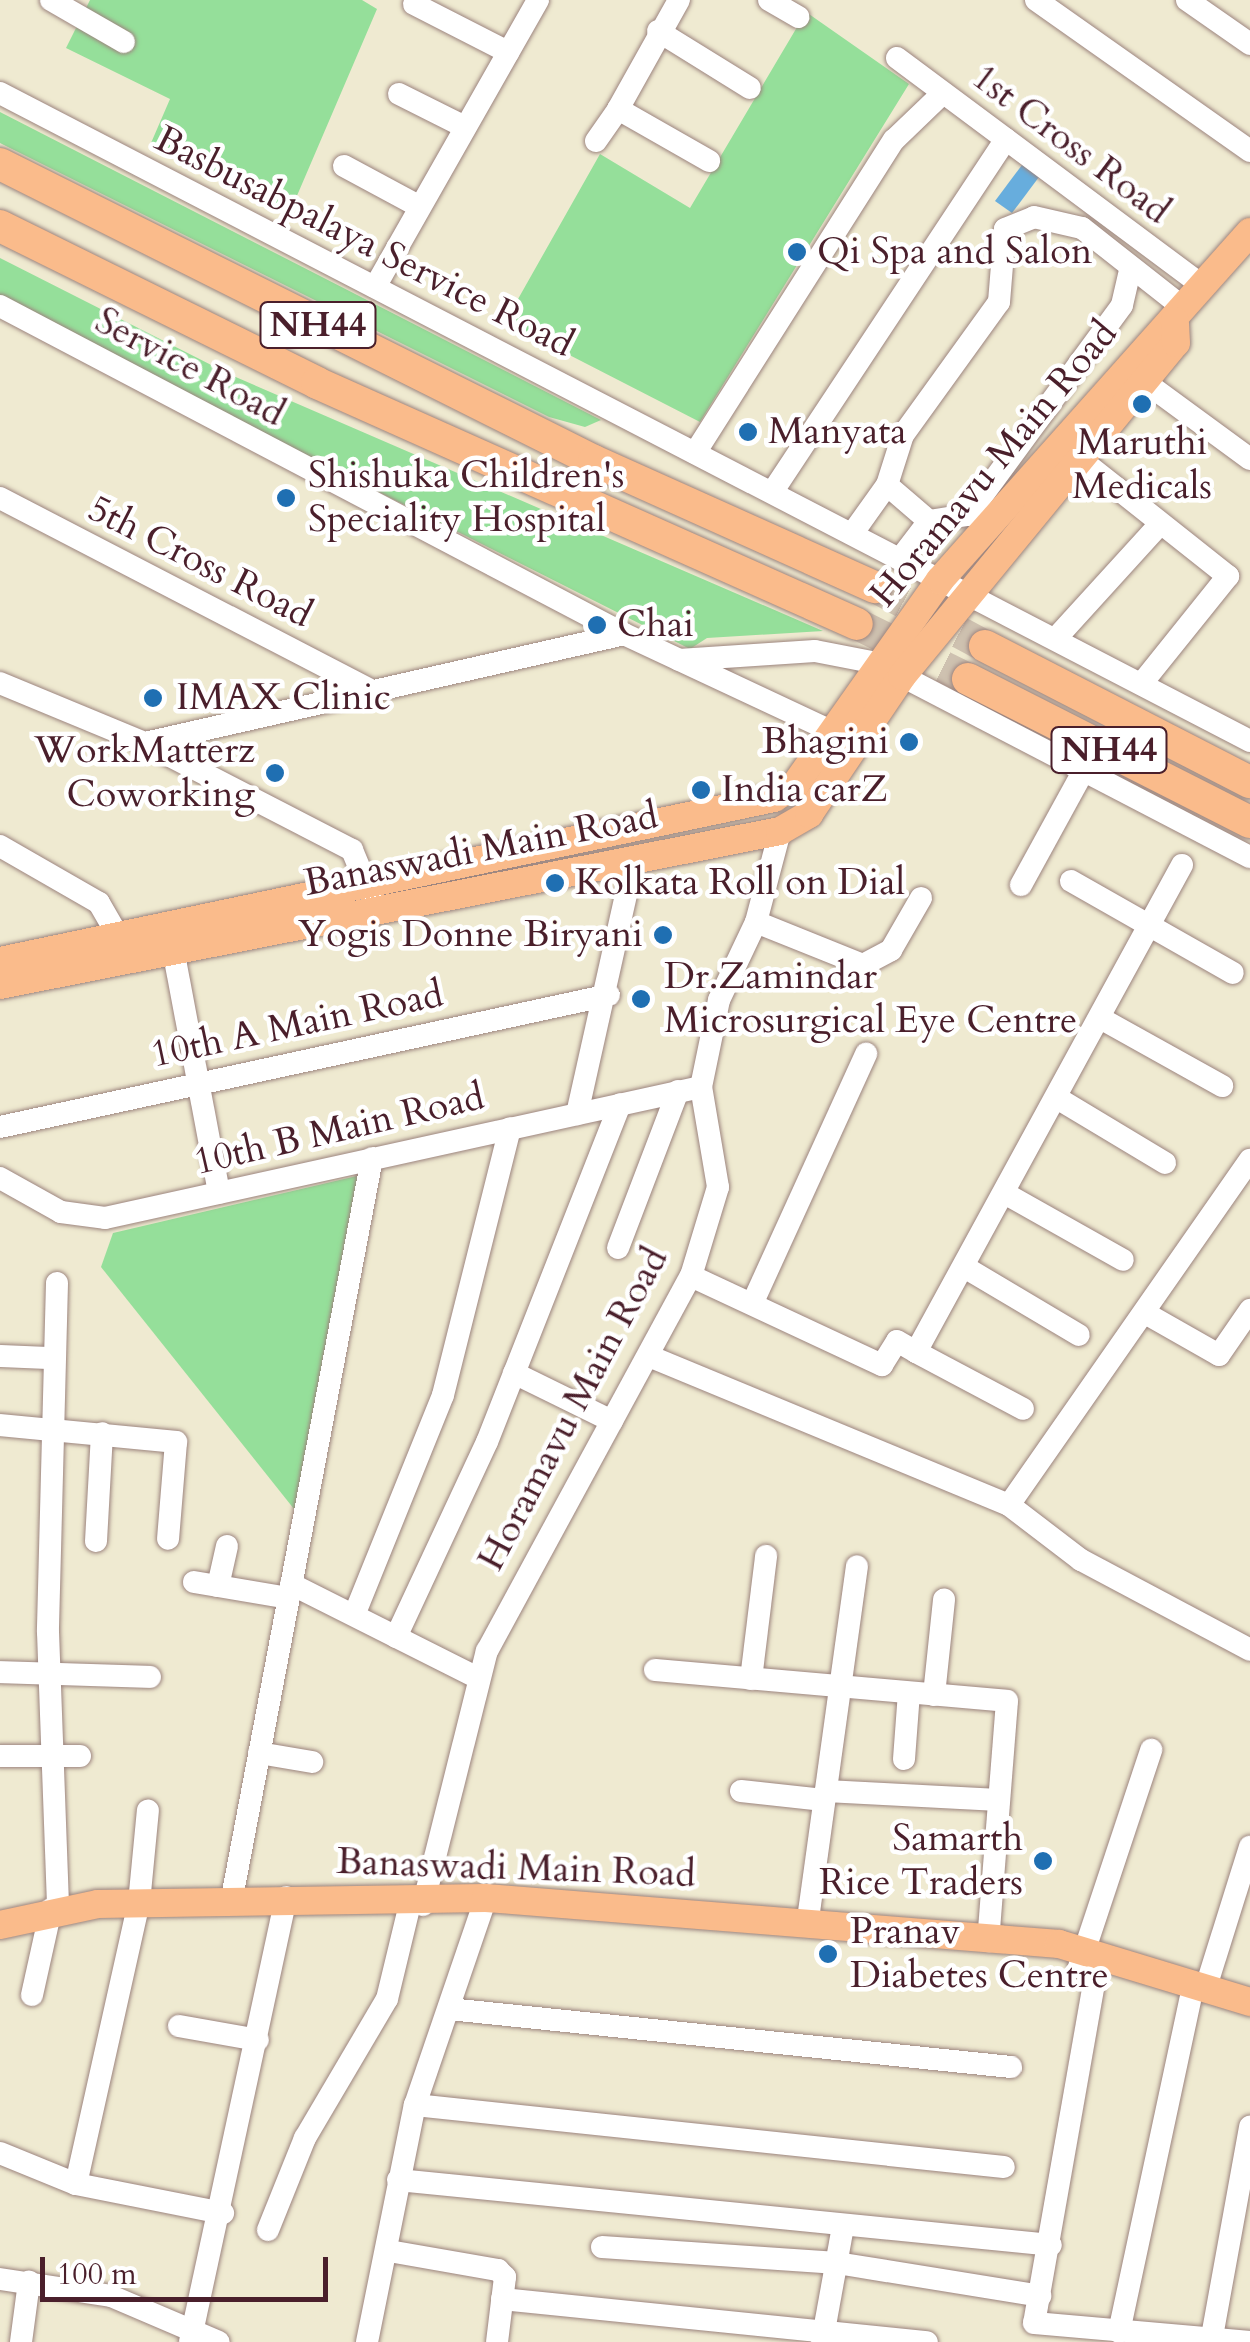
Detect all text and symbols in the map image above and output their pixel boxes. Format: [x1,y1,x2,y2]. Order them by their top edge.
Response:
street label: 1st Cross Road [963,54,1179,234]
street label: Basbusabpalaya Service Road [147,116,581,368]
place label: Qi Spa and Salon [817,229,1092,275]
marker: Qi Spa and Salon [786,241,808,263]
road number: NH44 [258,295,378,355]
street label: Service Road [87,298,293,436]
street label: Horamavu Main Road [861,312,1127,616]
marker: Maruthi Medicals [1131,393,1153,415]
place label: Manyata [768,409,907,455]
place label: Maruthi Medicals [1072,420,1212,509]
marker: Manyata [737,421,759,443]
place label: Shishuka Children's Speciality Hospital [308,453,625,542]
marker: Shishuka Children's Speciality Hospital [273,485,299,511]
street label: 5th Cross Road [80,486,320,638]
place label: Chai [617,602,694,648]
marker: Chai [586,614,608,636]
place label: IMAX Clinic [176,675,391,721]
marker: IMAX Clinic [140,685,166,711]
place label: Bhagini [762,719,889,765]
road number: NH44 [1049,720,1169,780]
place label: WorkMatterz Coworking [34,728,255,818]
marker: Bhagini [898,731,920,753]
marker: WorkMatterz Coworking [264,762,286,784]
place label: India carZ [721,767,888,813]
marker: India carZ [690,779,712,801]
street label: Banaswadi Main Road [300,793,662,907]
place label: Kolkata Roll on Dial [575,860,905,906]
marker: Kolkata Roll on Dial [544,872,566,894]
place label: Yogis Donne Biryani [298,912,643,958]
marker: Yogis Donne Biryani [652,924,674,946]
place label: Dr.Zamindar Microsurgical Eye Centre [664,954,1077,1044]
street label: 10th A Main Road [147,972,447,1078]
marker: Dr.Zamindar Microsurgical Eye Centre [628,986,654,1012]
street label: 10th B Main Road [190,1074,488,1186]
street label: Horamavu Main Road [468,1240,678,1578]
place label: Samarth Rice Traders [819,1816,1023,1906]
street label: Banaswadi Main Road [336,1839,696,1897]
marker: Samarth Rice Traders [1032,1850,1054,1872]
place label: Pranav Diabetes Centre [850,1909,1109,1998]
marker: Pranav Diabetes Centre [815,1941,841,1967]
scale bar [45,2237,332,2299]
text: 100 m [57,2254,137,2295]

